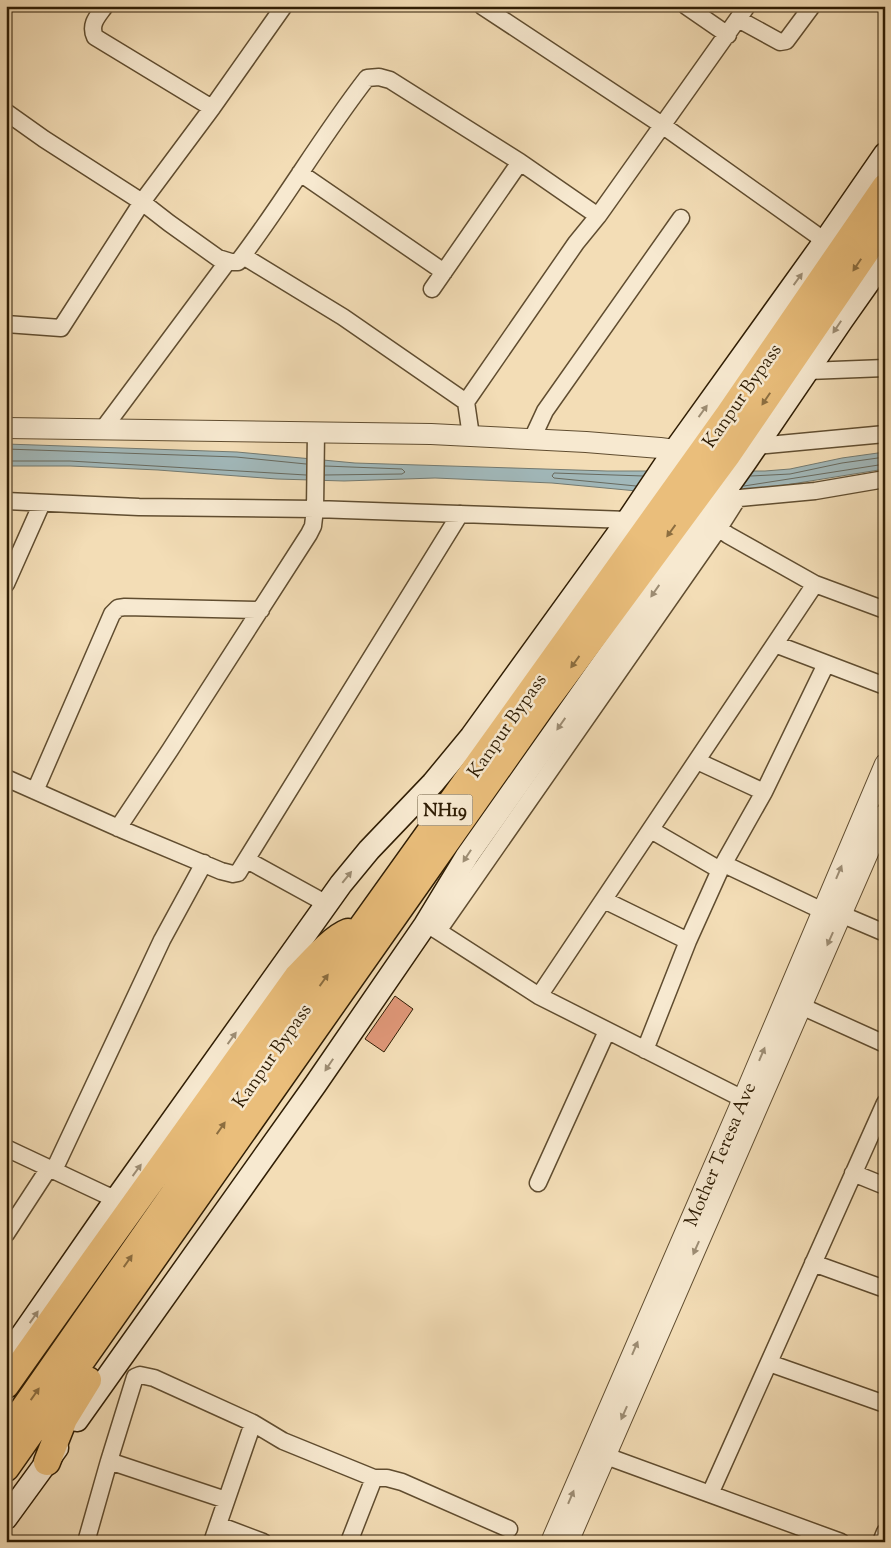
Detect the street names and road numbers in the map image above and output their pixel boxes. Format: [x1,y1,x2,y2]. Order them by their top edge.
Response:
street label: Kanpur Bypass [697,339,789,454]
street label: Kanpur Bypass [462,669,554,784]
road number: NH19 [418,794,472,826]
street label: Kanpur Bypass [227,999,319,1114]
street label: Mother Teresa Ave [679,1079,764,1231]

